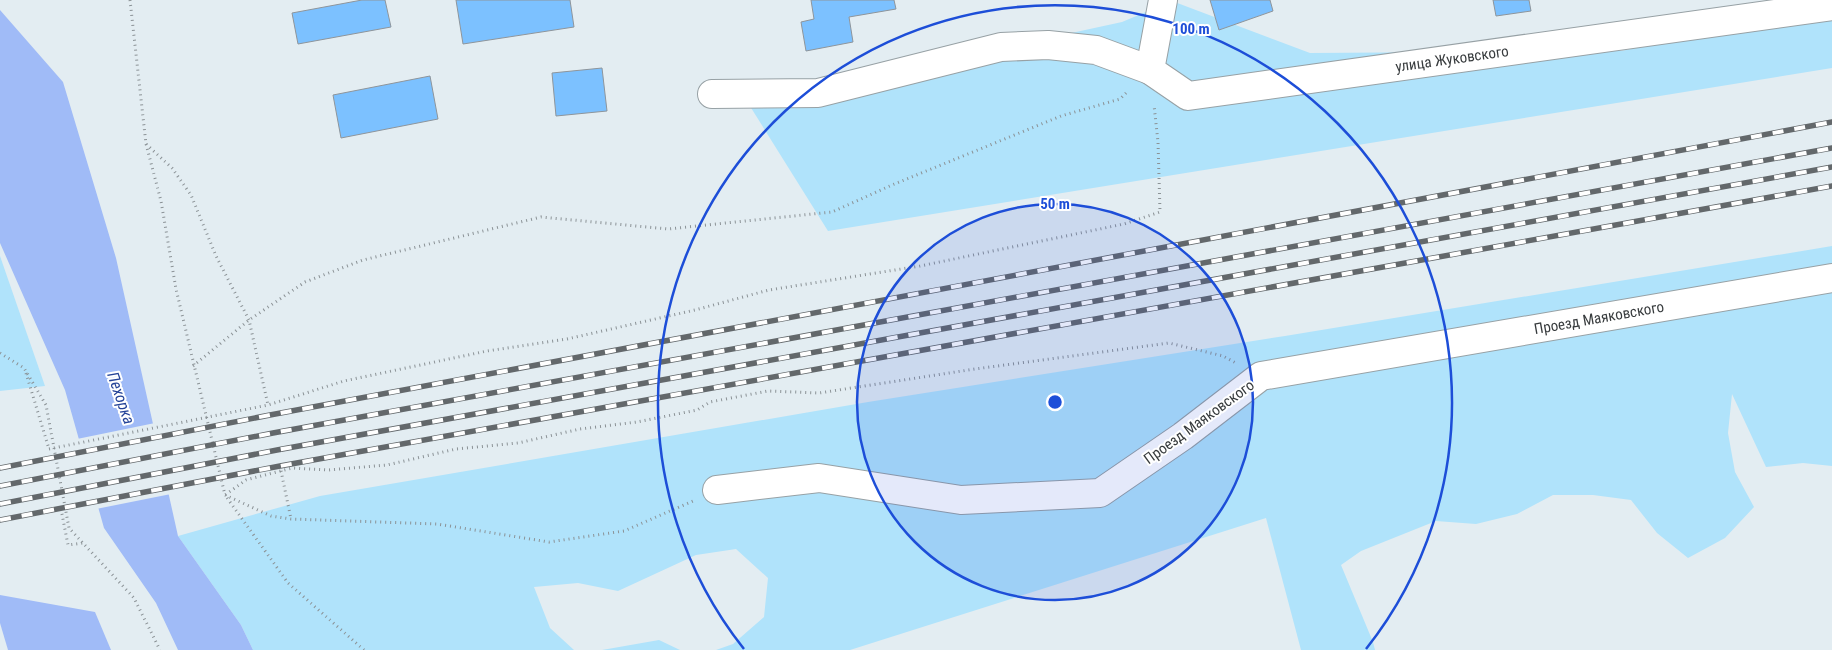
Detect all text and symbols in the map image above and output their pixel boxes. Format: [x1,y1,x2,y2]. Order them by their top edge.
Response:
text: 100 m [1172,20,1210,38]
street label: улица Жуковского [1394,42,1510,76]
text: 50 m [1040,195,1070,213]
street label: Проезд Маяковского [1533,298,1665,338]
water label: Пехорка [103,369,139,427]
street label: Проезд Маяковского [1140,376,1258,468]
centre of rings [1046,393,1064,411]

